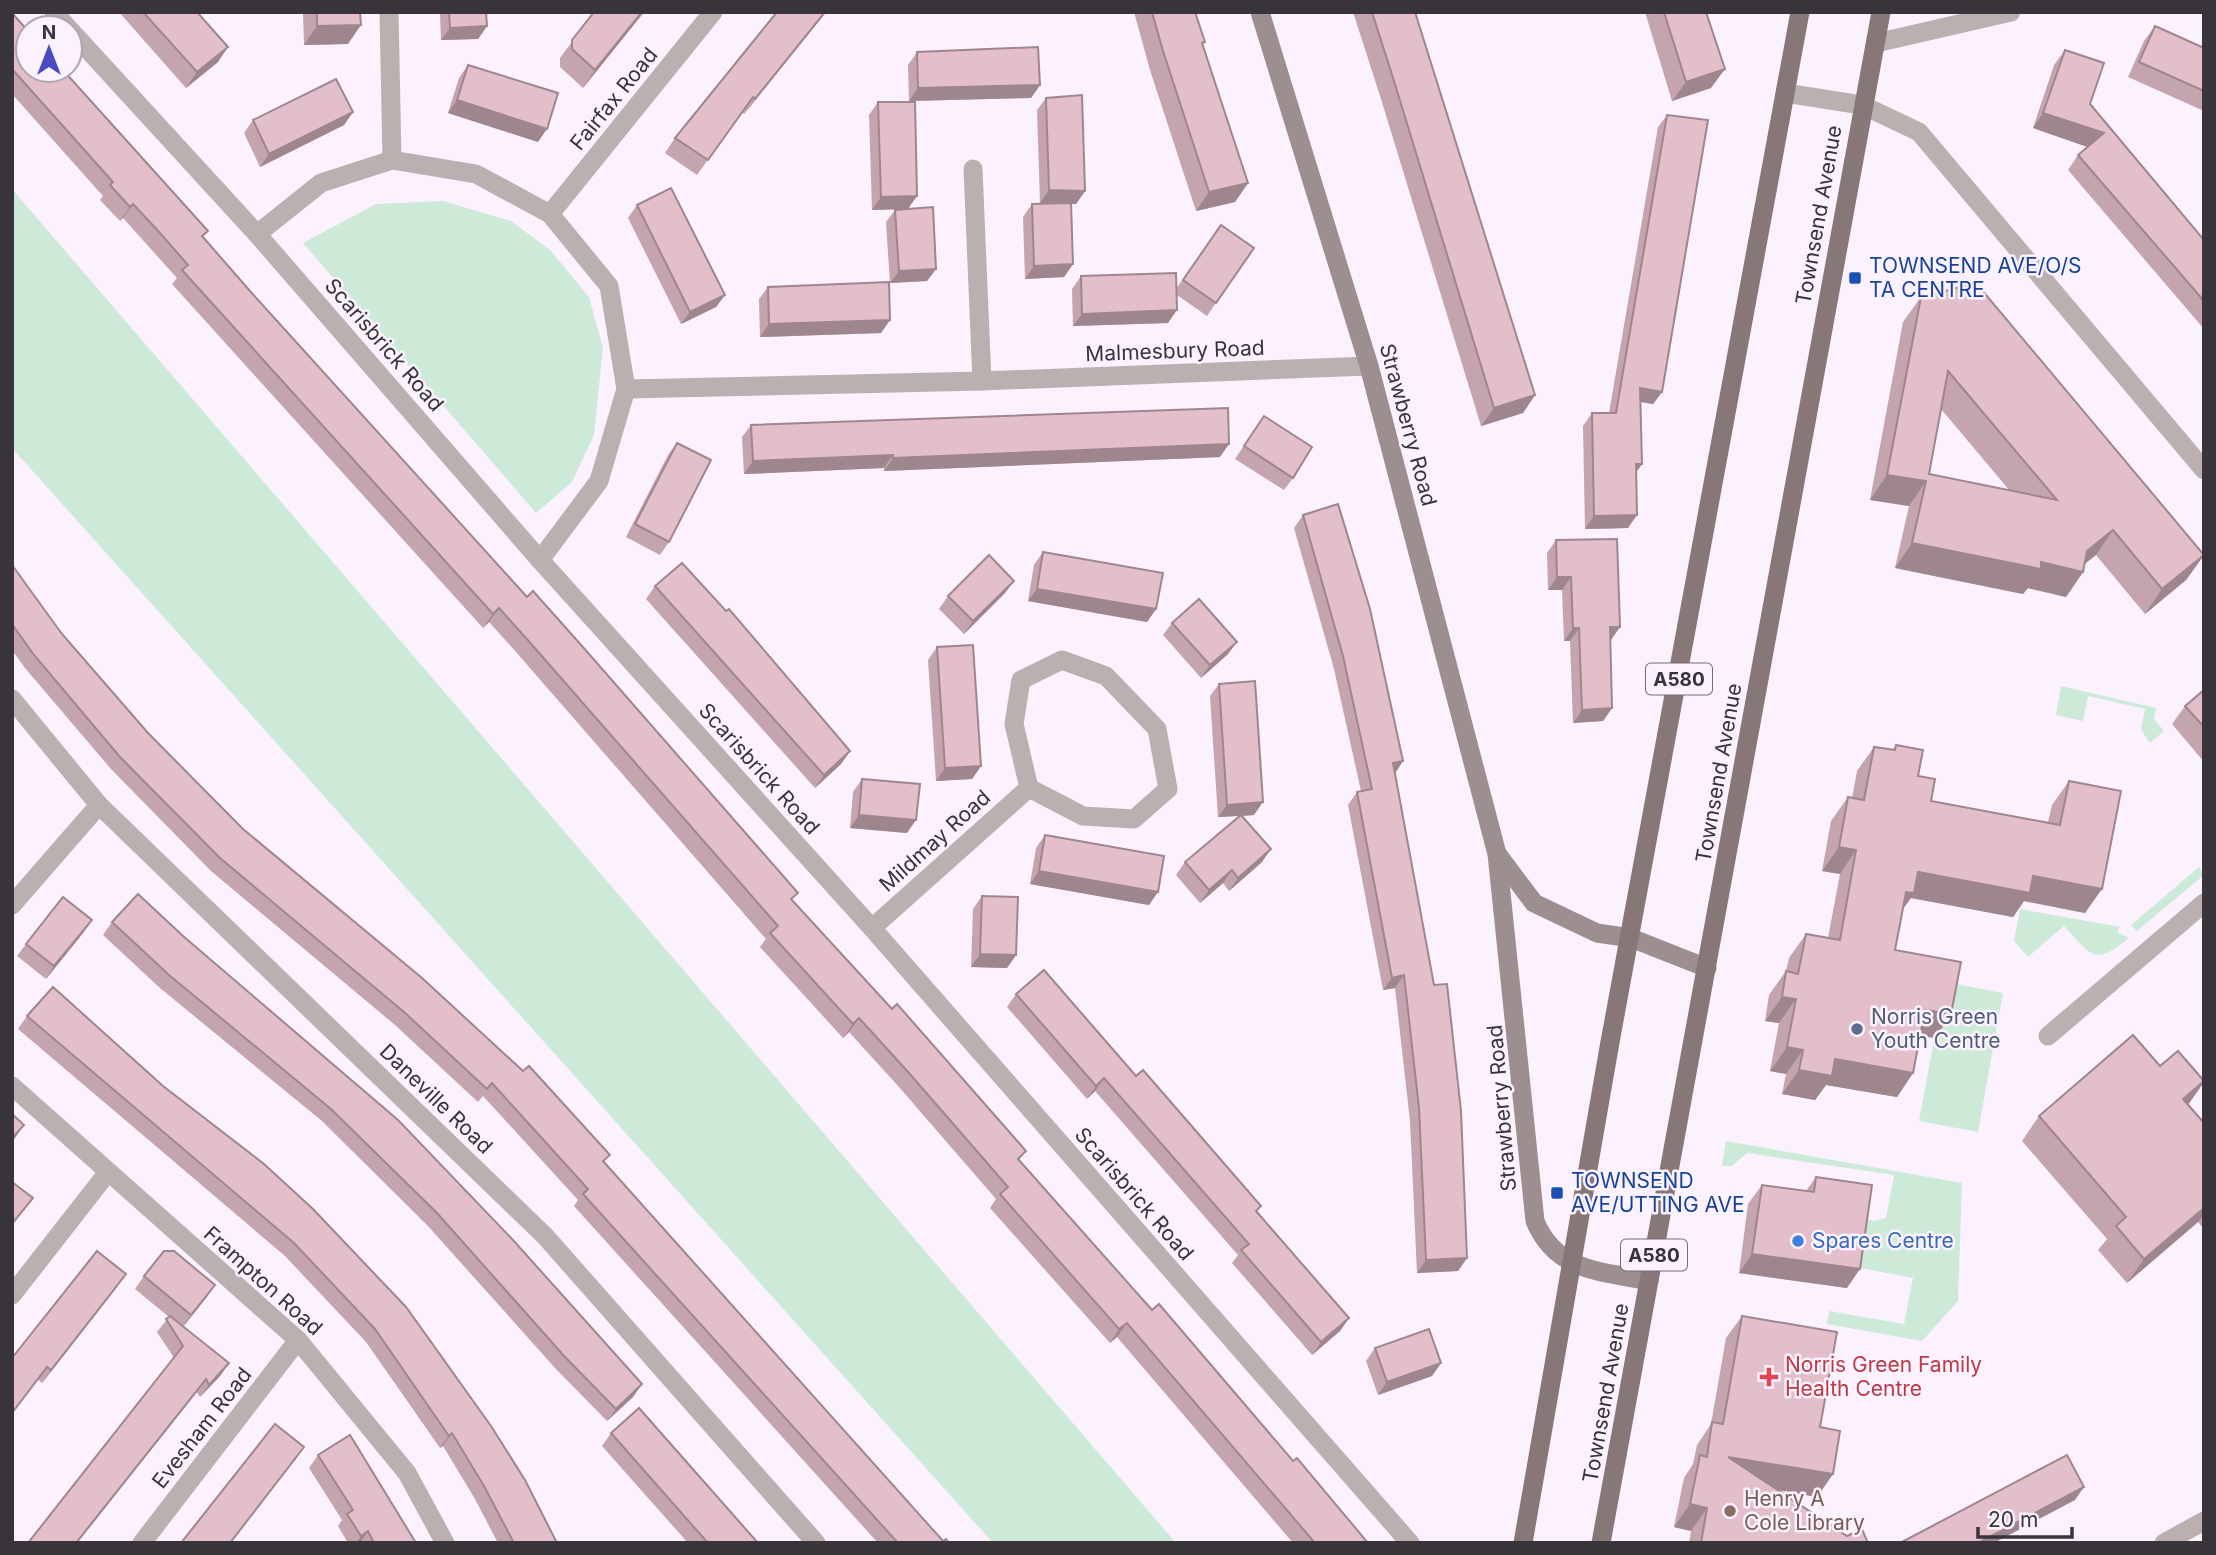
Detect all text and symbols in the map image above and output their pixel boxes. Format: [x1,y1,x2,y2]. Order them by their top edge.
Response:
north arrow [14,14,84,84]
text: N [42,21,56,44]
street label: Fairfax Road [565,43,662,155]
street label: Townsend Avenue [1790,123,1847,307]
place label: TOWNSEND AVE/O/S TA CENTRE [1869,253,2081,302]
marker: TOWNSEND AVE/O/S TA CENTRE [1847,270,1863,286]
street label: Scarisbrick Road [320,273,449,416]
street label: Malmesbury Road [1085,335,1265,366]
street label: Strawberry Road [1375,341,1442,509]
road number: A580 [1646,664,1712,694]
street label: Townsend Avenue [1690,681,1747,865]
street label: Scarisbrick Road [694,698,825,840]
street label: Mildmay Road [874,784,995,897]
place label: Norris Green Youth Centre [1871,1004,2001,1053]
marker: Norris Green Youth Centre [1849,1021,1865,1037]
street label: Strawberry Road [1482,1024,1521,1192]
street label: Daneville Road [375,1039,498,1159]
street label: Scarisbrick Road [1070,1122,1199,1265]
place label: TOWNSEND AVE/UTTING AVE [1571,1168,1745,1217]
marker: TOWNSEND AVE/UTTING AVE [1549,1185,1565,1201]
street label: Frampton Road [199,1221,328,1340]
place label: Spares Centre [1812,1228,1954,1253]
marker: Spares Centre [1790,1233,1806,1249]
road number: A580 [1621,1240,1687,1270]
street label: Townsend Avenue [1577,1301,1634,1485]
place label: Norris Green Family Health Centre [1785,1352,1982,1401]
street label: Evesham Road [147,1362,257,1493]
marker: Norris Green Family Health Centre [1759,1367,1779,1387]
place label: Henry A Cole Library [1744,1486,1865,1535]
scale bar [1978,1496,2072,1540]
marker: Henry A Cole Library [1722,1503,1738,1519]
text: 20 m [1988,1507,2038,1532]

